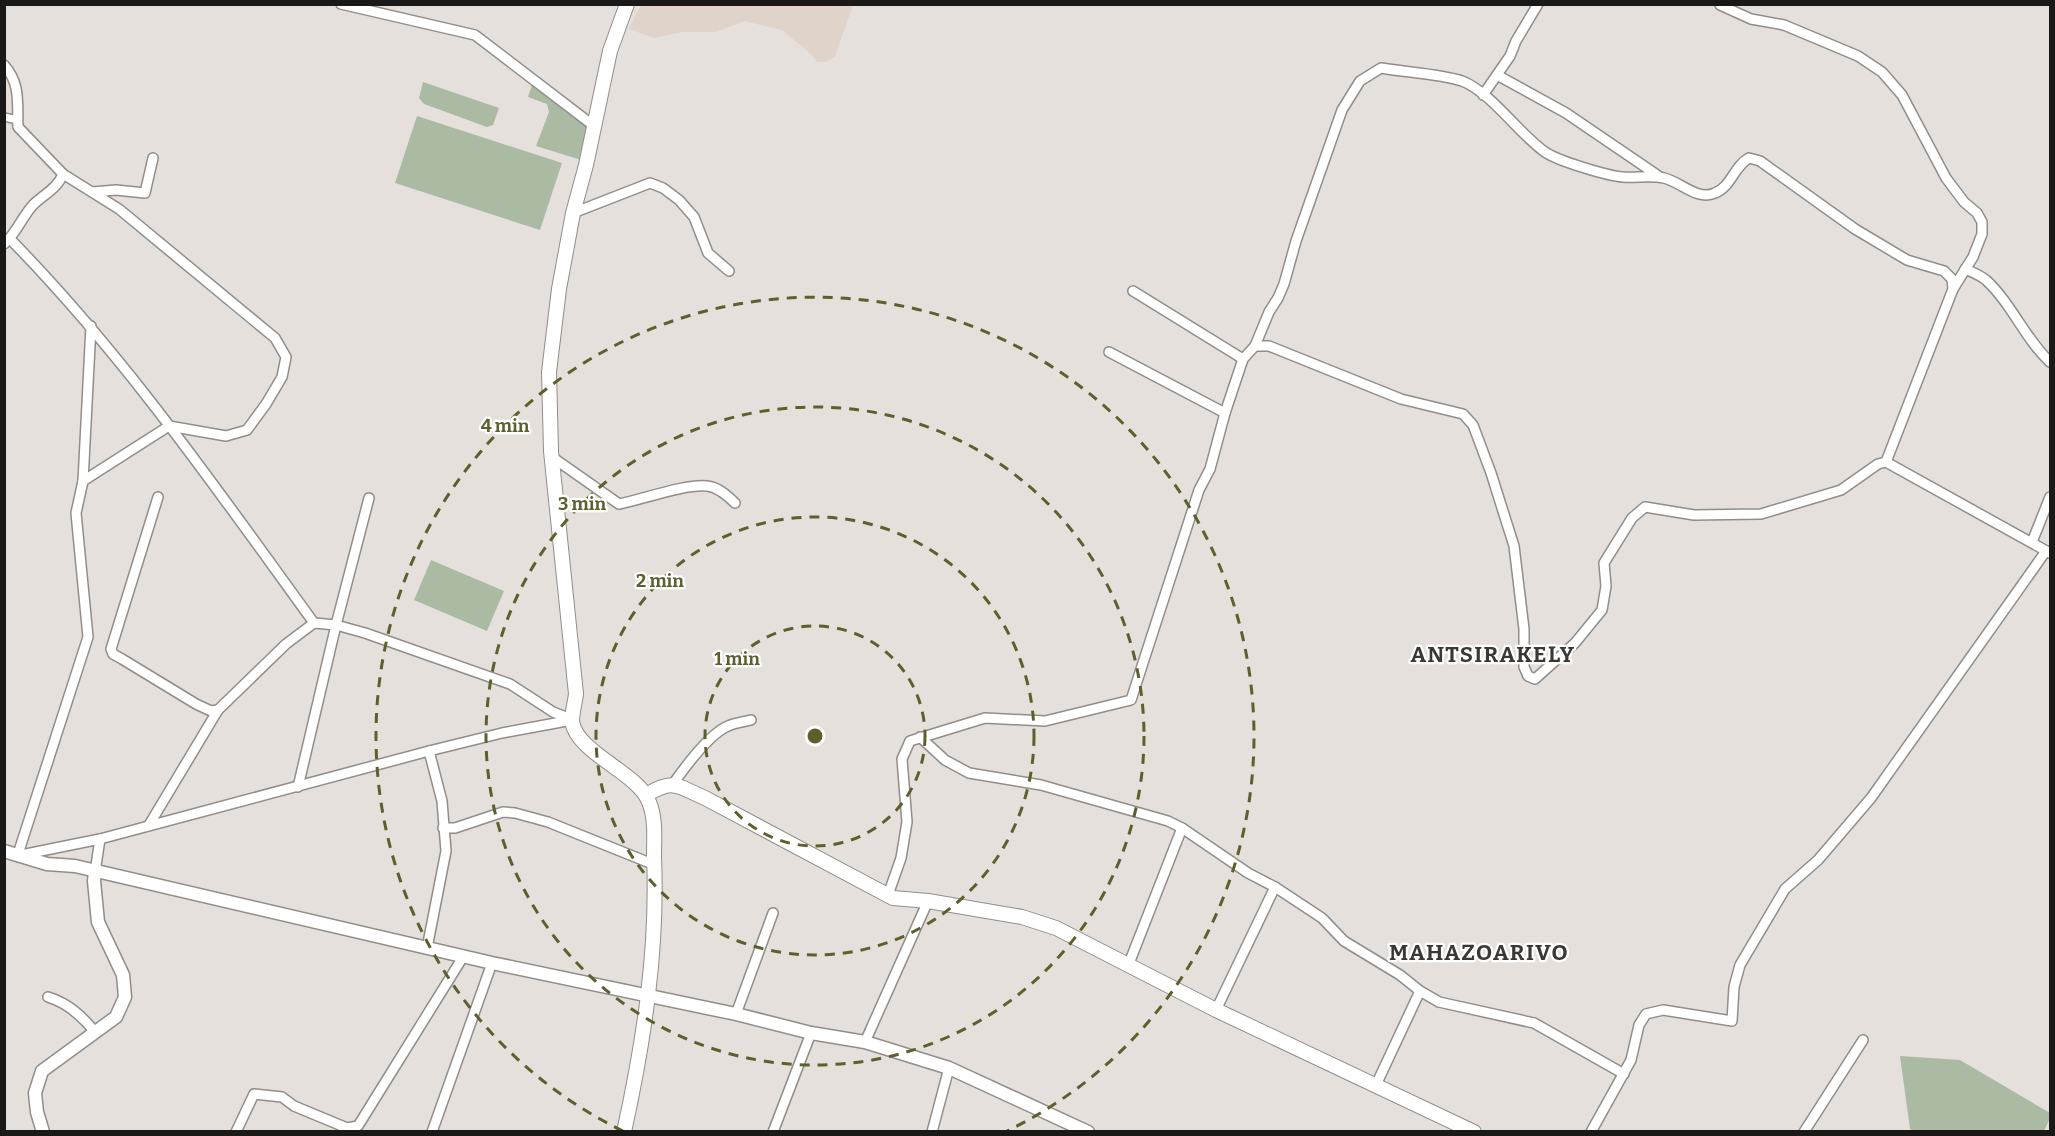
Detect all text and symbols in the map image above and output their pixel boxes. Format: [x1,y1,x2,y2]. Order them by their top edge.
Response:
text: 4 min [481,415,530,437]
text: 3 min [558,493,606,515]
text: 2 min [636,570,684,592]
district label: ANTSIRAKELY [1410,641,1576,668]
text: 1 min [714,648,760,670]
centre of rings [805,726,825,746]
district label: MAHAZOARIVO [1389,939,1569,966]

